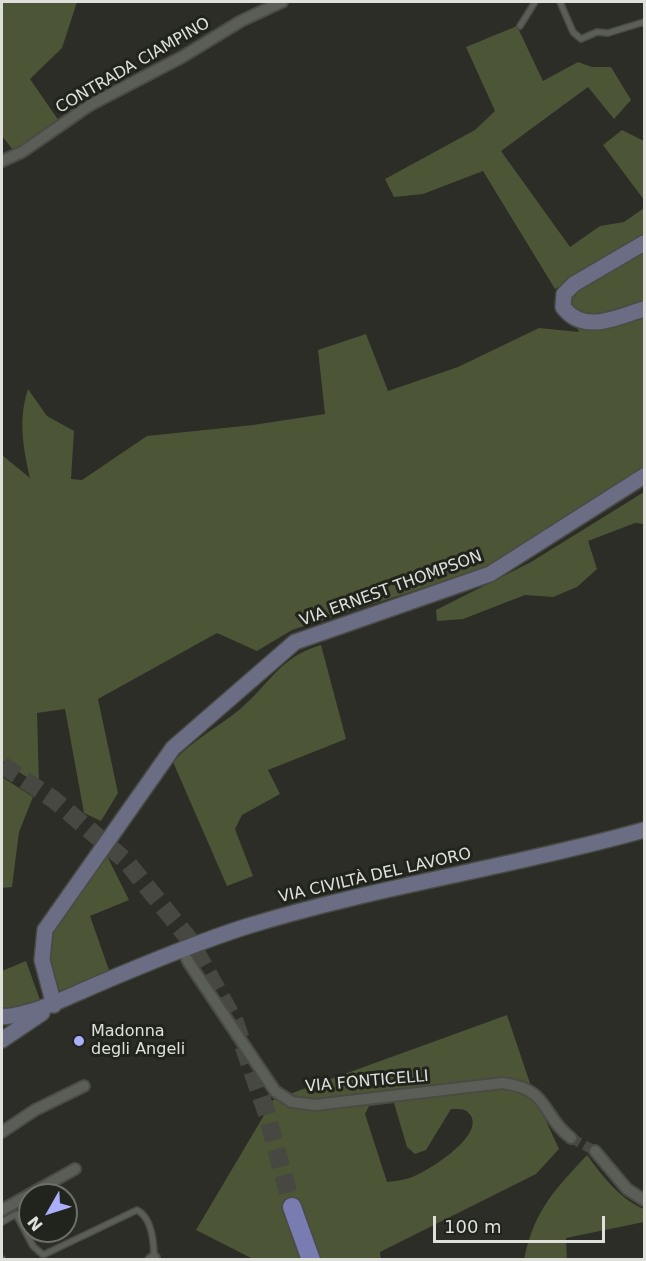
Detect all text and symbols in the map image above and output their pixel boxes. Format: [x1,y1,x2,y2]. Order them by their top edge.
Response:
street label: CONTRADA CIAMPINO [53,14,213,118]
street label: VIA ERNEST THOMPSON [297,547,485,631]
street label: VIA CIVILTÀ DEL LAVORO [277,844,473,908]
place label: Madonna degli Angeli [91,1022,185,1060]
marker: Madonna degli Angeli [72,1034,86,1048]
street label: VIA FONTICELLI [305,1067,429,1097]
north arrow [18,1183,78,1243]
scale bar [436,1204,608,1242]
text: N [24,1212,47,1235]
text: 100 m [444,1216,502,1237]

